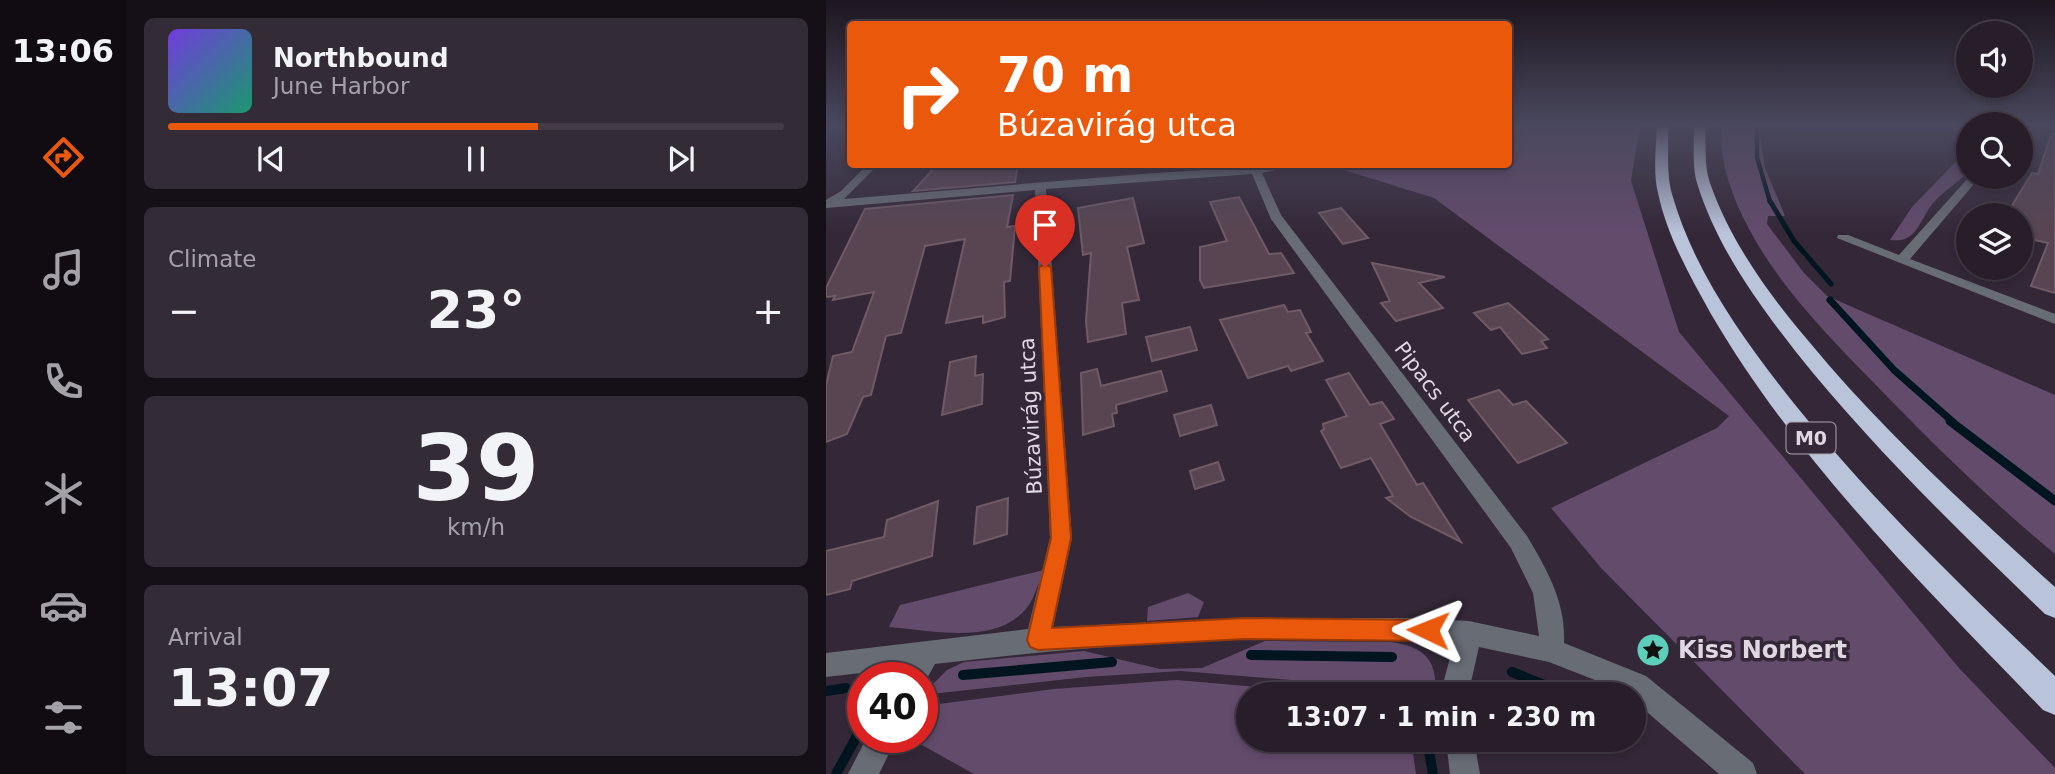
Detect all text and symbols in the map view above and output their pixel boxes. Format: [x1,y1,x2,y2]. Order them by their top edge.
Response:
map controls [1956,21,2033,280]
button: sound [1956,21,2033,98]
text: 13:06 [12,32,114,70]
text: Northbound [273,43,449,73]
text: 70 m [997,47,1133,104]
icon: right [882,49,973,140]
text: June Harbor [273,73,409,99]
text: Búzavirág utca [997,106,1237,144]
button: search [1956,112,2033,189]
icon: directions [39,133,88,182]
icon: previous [252,140,290,178]
icon: pause [457,140,495,178]
icon: next [662,140,700,178]
pin [1015,195,1075,267]
button: layers [1956,203,2033,280]
icon: arrive [1026,206,1064,244]
icon: music [39,245,88,294]
text: Climate [168,246,257,272]
text: 23° [427,280,525,340]
text: − [168,289,200,333]
text: + [752,289,784,333]
street label: Búzavirág utca [1015,337,1047,495]
street label: Pipacs utca [1390,337,1480,447]
icon: phone [39,357,88,406]
text: 39 [413,416,539,521]
road number: M0 [1786,422,1836,453]
icon: climate [39,469,88,518]
text: km/h [447,514,505,540]
icon: car [39,581,88,630]
position arrow [1391,593,1465,667]
text: Arrival [168,624,243,650]
place icon: Kiss Norbert [1634,631,1672,669]
place label: Kiss Norbert [1678,636,1847,664]
text: 13:07 [168,658,334,718]
speed limit sign: 40 [847,662,938,753]
icon: filters [39,693,88,742]
text: 13:07 · 1 min · 230 m [1286,702,1596,732]

